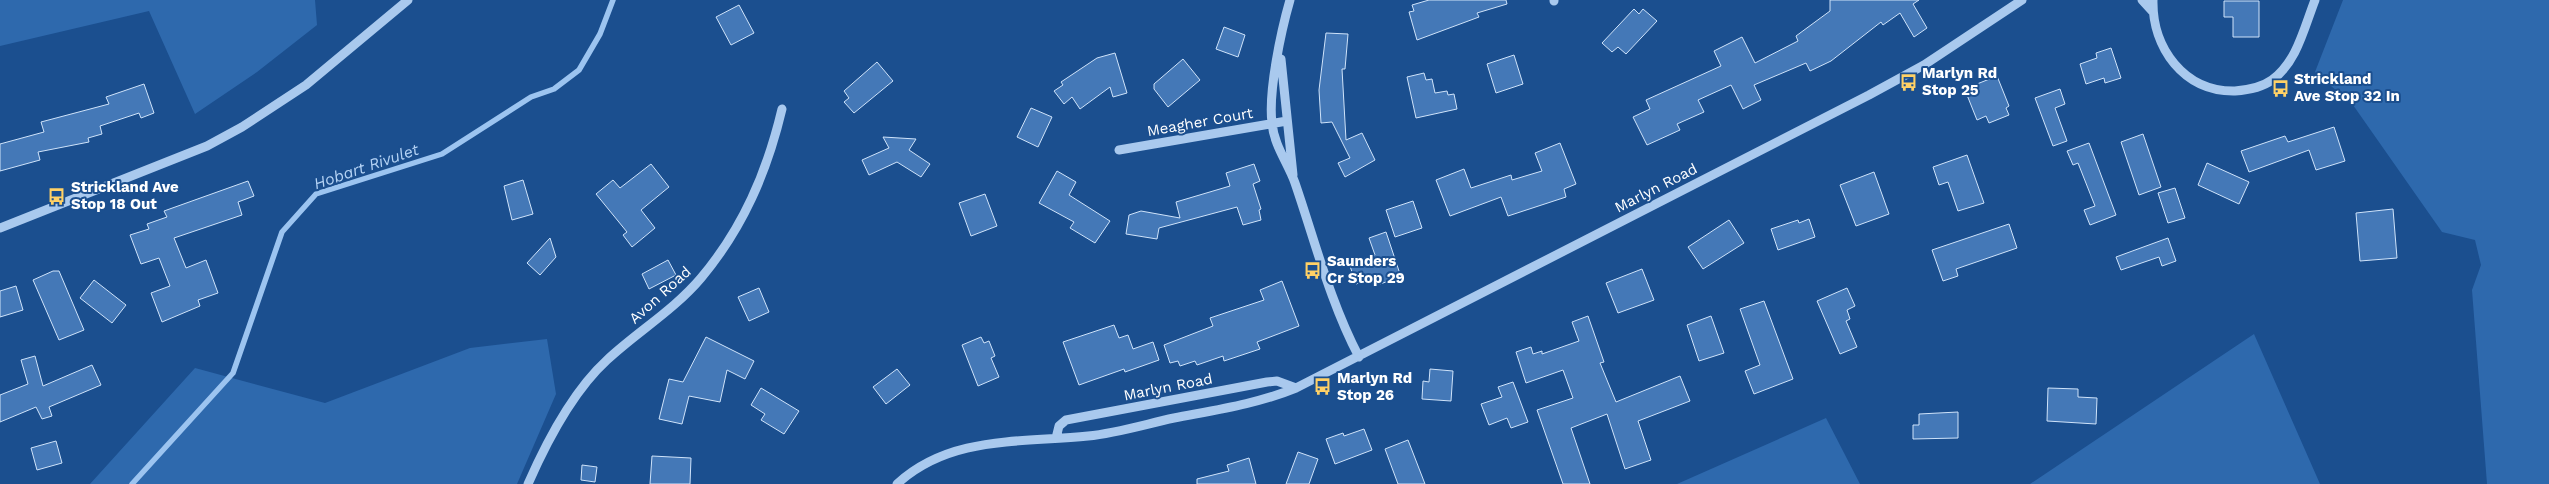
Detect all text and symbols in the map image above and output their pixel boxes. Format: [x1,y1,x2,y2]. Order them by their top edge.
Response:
place label: Marlyn Rd Stop 25 [1922,64,1997,99]
place label: Strickland Ave Stop 32 In [2294,70,2400,105]
bus stop icon: Marlyn Rd Stop 25 [1898,72,1918,92]
bus stop icon: Strickland Ave Stop 32 In [2270,78,2290,98]
street label: Meagher Court [1146,104,1255,140]
water label: Hobart Rivulet [311,139,422,193]
street label: Marlyn Road [1612,159,1700,217]
place label: Strickland Ave Stop 18 Out [71,178,179,213]
bus stop icon: Strickland Ave Stop 18 Out [47,186,67,206]
place label: Saunders Cr Stop 29 [1327,252,1405,287]
bus stop icon: Saunders Cr Stop 29 [1303,260,1323,280]
street label: Avon Road [625,262,695,328]
place label: Marlyn Rd Stop 26 [1337,369,1412,404]
street label: Marlyn Road [1122,370,1214,404]
bus stop icon: Marlyn Rd Stop 26 [1313,377,1333,397]

